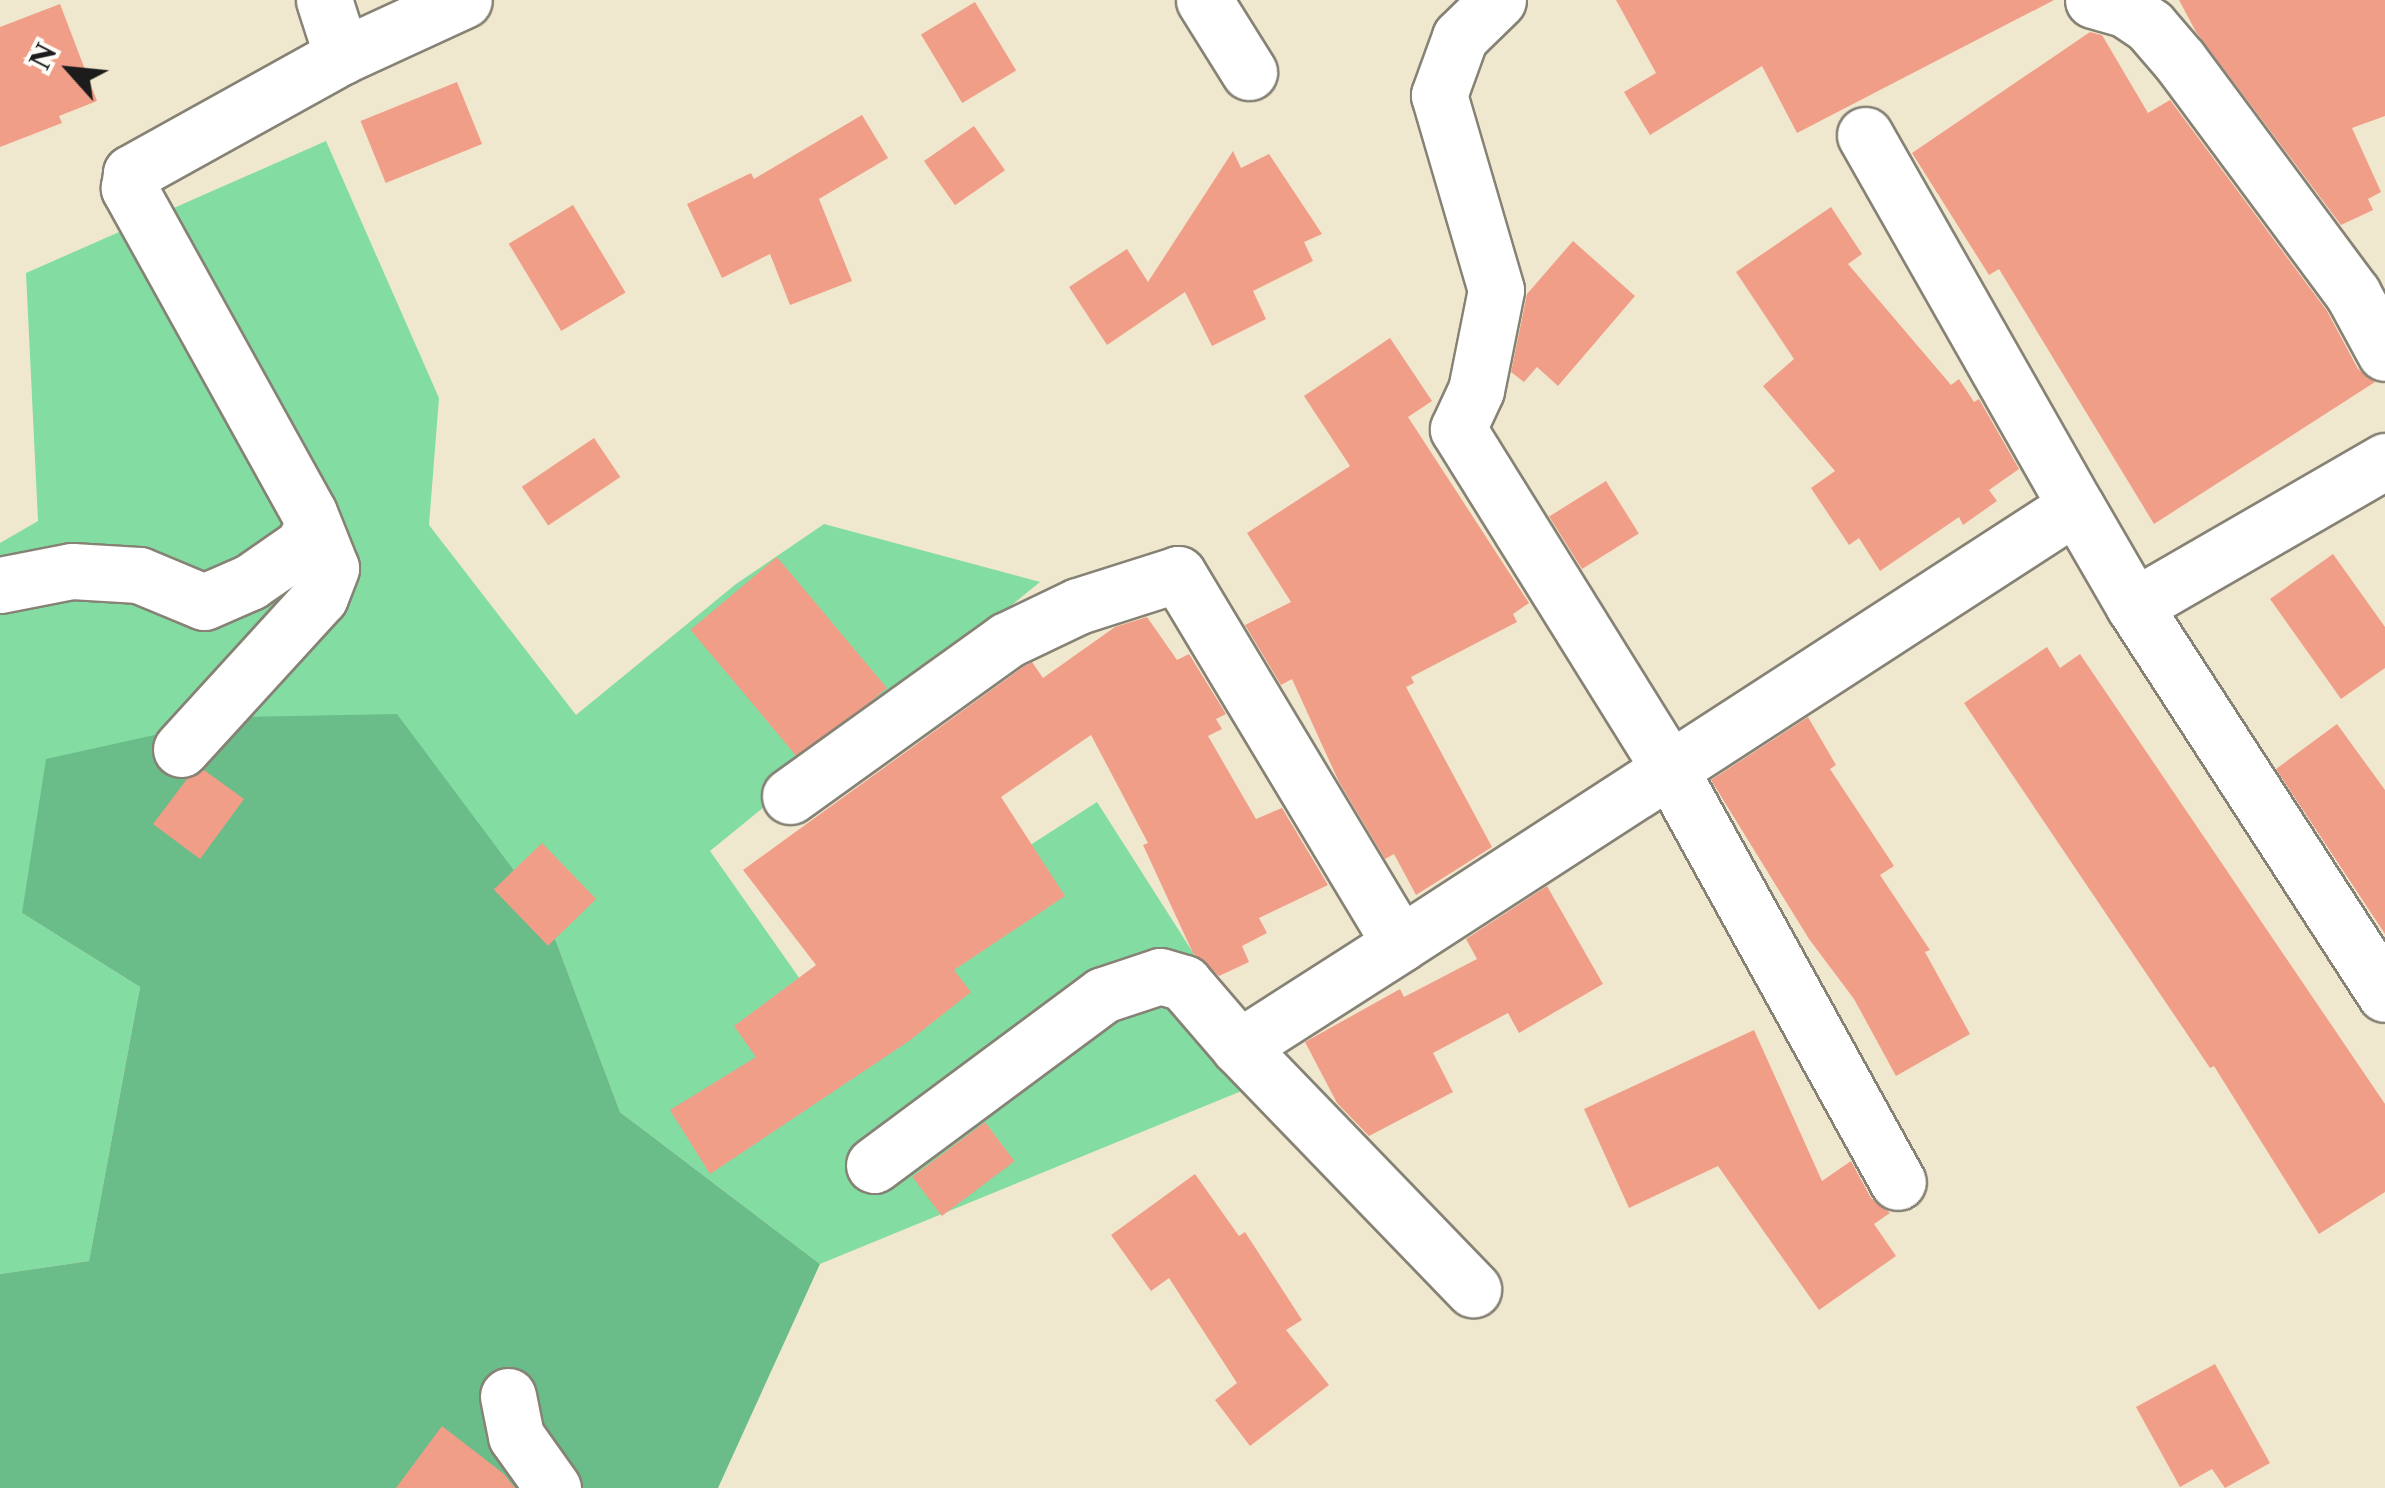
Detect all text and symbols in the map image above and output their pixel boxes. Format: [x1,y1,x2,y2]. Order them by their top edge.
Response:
north arrow [20,20,120,120]
text: N [23,38,64,75]

